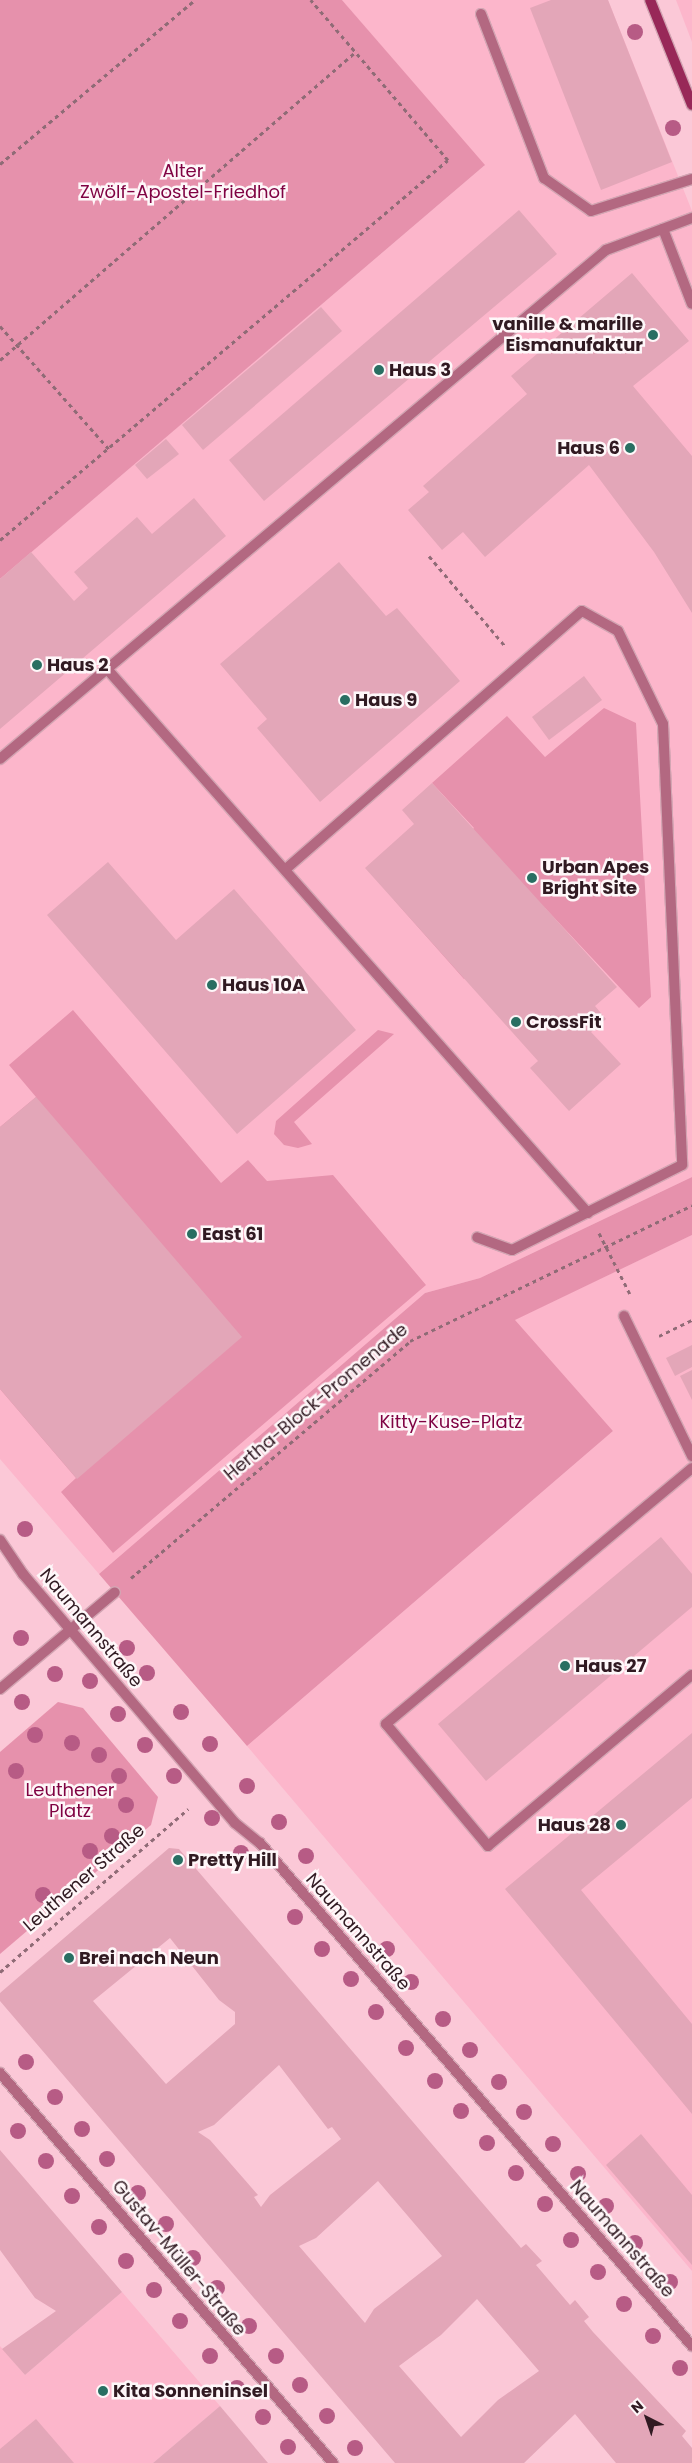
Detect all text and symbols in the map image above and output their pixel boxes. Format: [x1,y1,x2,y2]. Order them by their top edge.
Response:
park label: Alter Zwölf-Apostel-Friedhof [80,161,286,203]
place label: vanille & marille Eismanufaktur [492,314,643,356]
marker: vanille & marille Eismanufaktur [647,329,659,341]
place label: Haus 3 [389,359,451,381]
marker: Haus 3 [373,364,385,376]
place label: Haus 6 [557,437,620,459]
marker: Haus 6 [624,442,636,454]
place label: Haus 2 [47,654,109,676]
marker: Haus 2 [31,659,43,671]
place label: Haus 9 [355,689,417,711]
marker: Haus 9 [339,694,351,706]
place label: Urban Apes Bright Site [542,857,649,900]
marker: Urban Apes Bright Site [526,872,538,884]
place label: Haus 10A [222,974,305,996]
marker: Haus 10A [206,979,218,991]
place label: CrossFit [526,1011,601,1033]
marker: CrossFit [510,1016,522,1028]
place label: East 61 [202,1223,263,1245]
marker: East 61 [186,1228,198,1240]
street label: Hertha-Block-Promenade [220,1319,412,1485]
park label: Kitty-Kuse-Platz [380,1411,522,1433]
street label: Naumannstraße [35,1564,147,1692]
place label: Haus 27 [575,1655,646,1677]
marker: Haus 27 [559,1660,571,1672]
park label: Leuthener Platz [25,1780,115,1822]
place label: Haus 28 [538,1814,611,1836]
marker: Haus 28 [615,1819,627,1831]
street label: Leuthener Straße [19,1820,149,1936]
place label: Pretty Hill [188,1849,277,1871]
marker: Pretty Hill [172,1854,184,1866]
street label: Naumannstraße [301,1869,415,1995]
place label: Brei nach Neun [79,1947,219,1969]
marker: Brei nach Neun [63,1952,75,1964]
street label: Gustav-Müller-Straße [107,2176,251,2340]
street label: Naumannstraße [565,2176,679,2302]
place label: Kita Sonneninsel [113,2380,268,2402]
marker: Kita Sonneninsel [97,2385,109,2397]
north arrow [622,2393,672,2443]
text: N [627,2396,648,2418]

